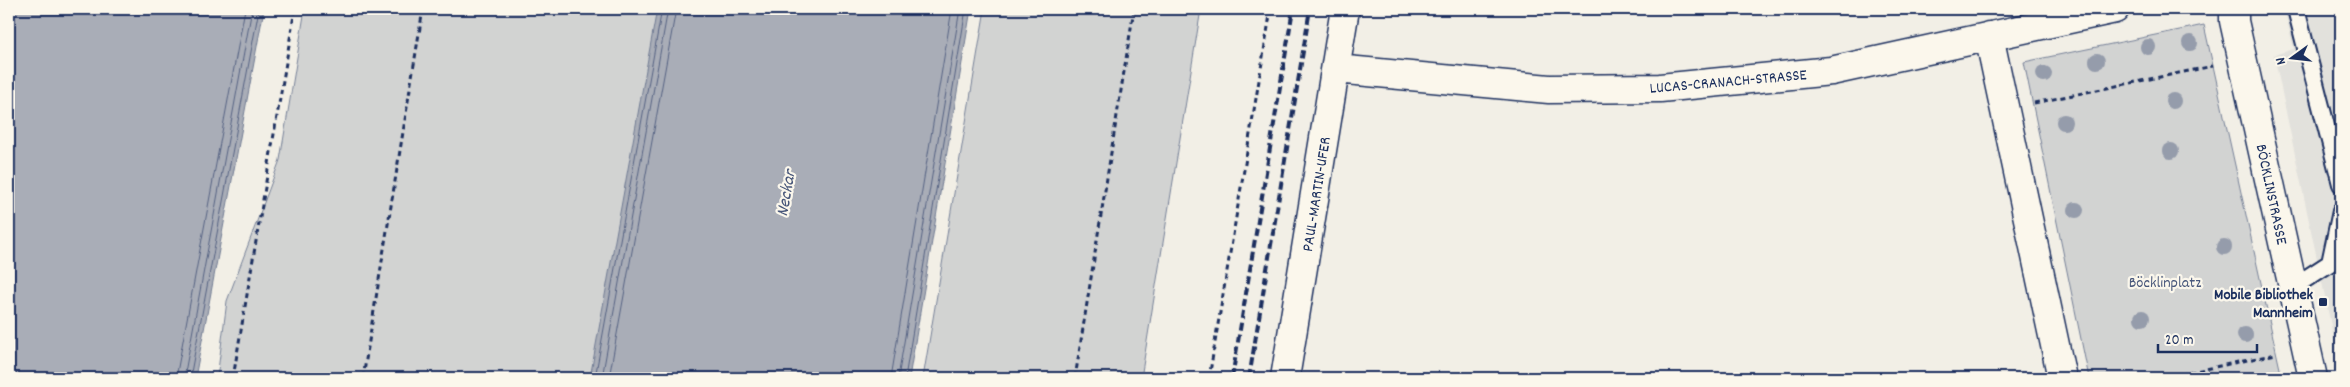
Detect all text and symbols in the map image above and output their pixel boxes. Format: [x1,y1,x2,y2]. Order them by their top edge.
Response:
north arrow [2268,32,2318,82]
text: N [2271,55,2292,67]
street label: LUCAS-CRANACH-STRASSE [1649,64,1808,101]
street label: PAUL-MARTIN-UFER [1297,135,1338,254]
street label: BÖCKLINSTRASSE [2249,142,2293,248]
water label: Neckar [771,166,804,219]
park label: Böcklinplatz [2129,272,2201,295]
place label: Mobile Bibliothek Mannheim [2214,284,2313,325]
marker: Mobile Bibliothek Mannheim [2317,296,2329,308]
scale bar [2158,322,2256,354]
text: 20 m [2165,330,2193,352]

